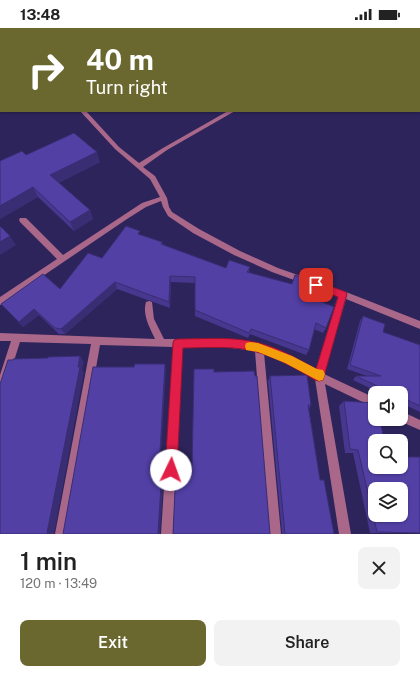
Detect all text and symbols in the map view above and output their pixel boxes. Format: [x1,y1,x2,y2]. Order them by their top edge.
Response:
text: 13:48 [20,6,60,23]
text: 40 m [86,43,154,76]
icon: right [20,44,72,96]
text: Turn right [86,77,168,98]
pin [299,268,333,302]
icon: arrive [305,274,327,296]
map controls [368,386,408,522]
button: sound [368,386,408,426]
button: search [368,434,408,474]
position arrow [150,449,192,491]
button: layers [368,482,408,522]
text: 1 min [20,547,77,575]
button: close [358,547,400,589]
text: 120 m · 13:49 [20,576,97,591]
button: Exit [20,620,206,666]
button: Share [214,620,400,666]

